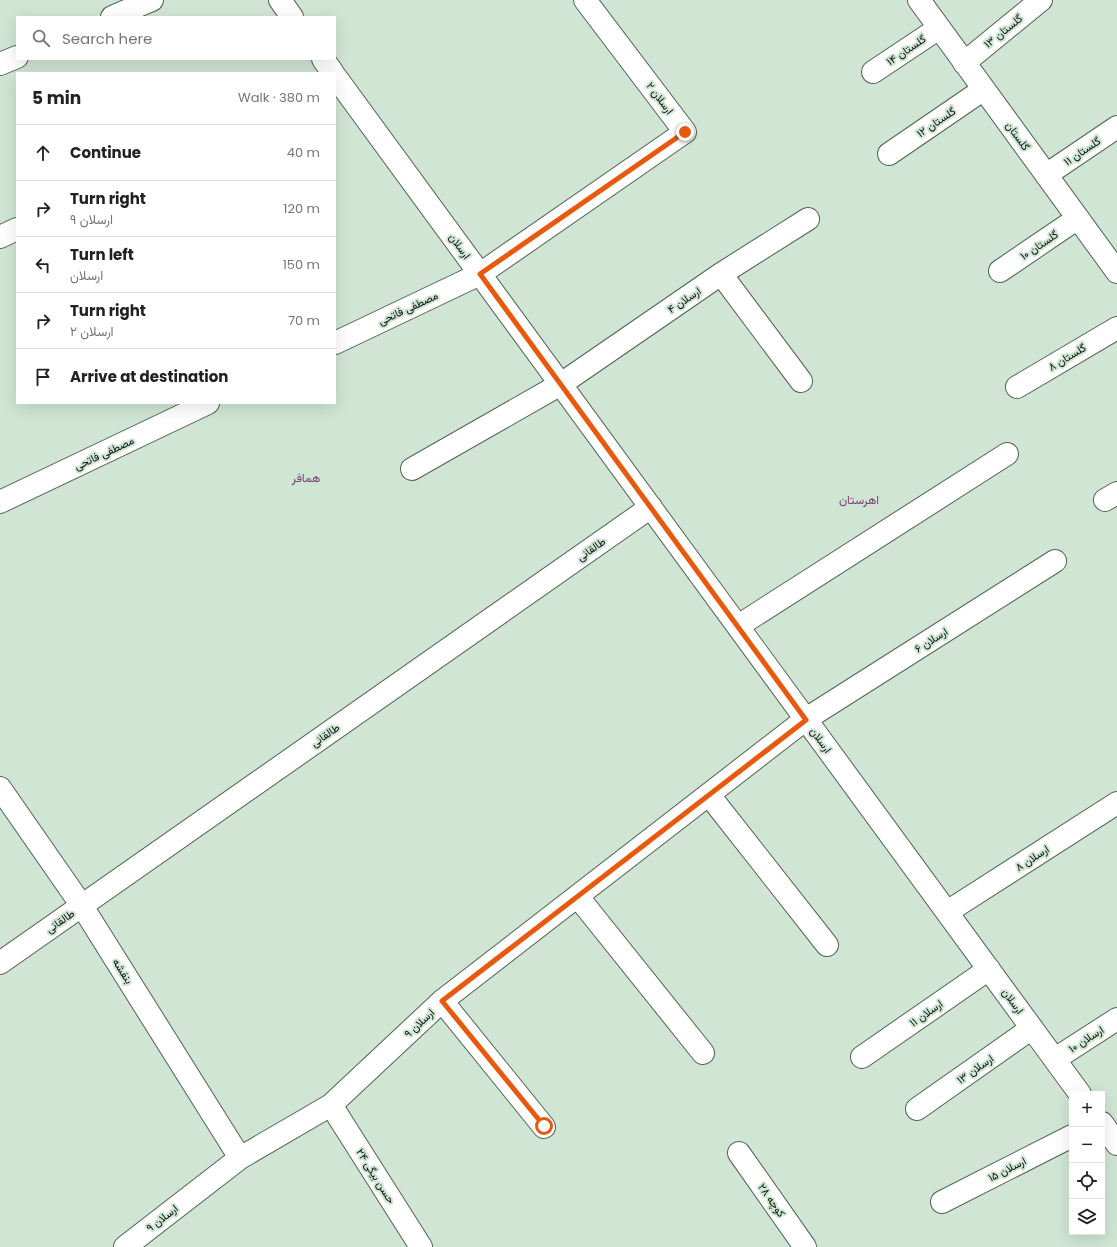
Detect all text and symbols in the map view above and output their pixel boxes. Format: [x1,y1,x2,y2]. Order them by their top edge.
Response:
street label: گلستان ۱۳ [980,10,1026,52]
search box [16,16,336,60]
icon: search [30,27,52,49]
text: Search here [62,28,152,49]
street label: گلستان ۱۴ [883,31,929,69]
street label: ارسلان ۲ [643,78,677,118]
text: 5 min [32,86,81,110]
text: Walk · 380 m [238,88,320,107]
street label: گلستان ۱۲ [913,103,959,141]
street label: گلستان [1002,118,1034,154]
route end [676,123,694,141]
street label: گلستان ۱۱ [1060,133,1104,169]
icon: ahead [32,142,54,164]
text: Continue [70,142,141,163]
text: 40 m [287,143,320,162]
text: Turn right [70,188,146,209]
icon: right [32,198,54,220]
text: 120 m [283,199,320,218]
text: ارسلان ۹ [70,210,113,229]
street label: گلستان ۱۰ [1017,226,1061,264]
street label: ارسلان [445,230,475,262]
text: Turn left [70,244,134,265]
icon: left [32,254,54,276]
text: 150 m [283,255,320,274]
text: ارسلان [70,266,103,285]
street label: ارسلان ۴ [664,283,704,317]
street label: مصطفی فاتحی [376,287,441,329]
text: Turn right [70,300,146,321]
icon: right [32,310,54,332]
text: 70 m [288,311,320,330]
text: ارسلان ۲ [70,322,114,341]
street label: گلستان ۸ [1045,339,1089,375]
icon: arrive [32,366,54,388]
text: Arrive at destination [70,366,228,387]
street label: مصطفی فاتحی [72,432,137,474]
district label: همافر [291,469,320,486]
district label: اهرستان [839,491,879,508]
street label: طالقانی [573,533,609,565]
street label: ارسلان ۶ [911,624,951,656]
street label: طالقانی [307,719,343,751]
street label: ارسلان [806,724,836,756]
street label: ارسلان ۸ [1012,841,1052,875]
street label: طالقانی [42,905,78,937]
street label: بنفشه [109,955,137,987]
street label: ارسلان [998,985,1028,1017]
street label: ارسلان ۱۱ [906,996,946,1030]
street label: ارسلان ۹ [400,1005,438,1041]
street label: ارسلان ۱۰ [1065,1022,1107,1056]
street label: ارسلان ۱۳ [953,1051,997,1087]
map controls [1069,1091,1105,1235]
button: + [1069,1091,1105,1127]
route start [535,1117,553,1135]
button: − [1069,1127,1105,1163]
street label: حسن بیگی ۲۴ [353,1145,399,1207]
street label: ارسلان ۱۵ [985,1153,1029,1185]
button: locate [1069,1163,1105,1199]
street label: کوچه ۲۸ [755,1180,790,1220]
button: layers [1069,1199,1105,1235]
street label: ارسلان ۹ [143,1200,181,1236]

